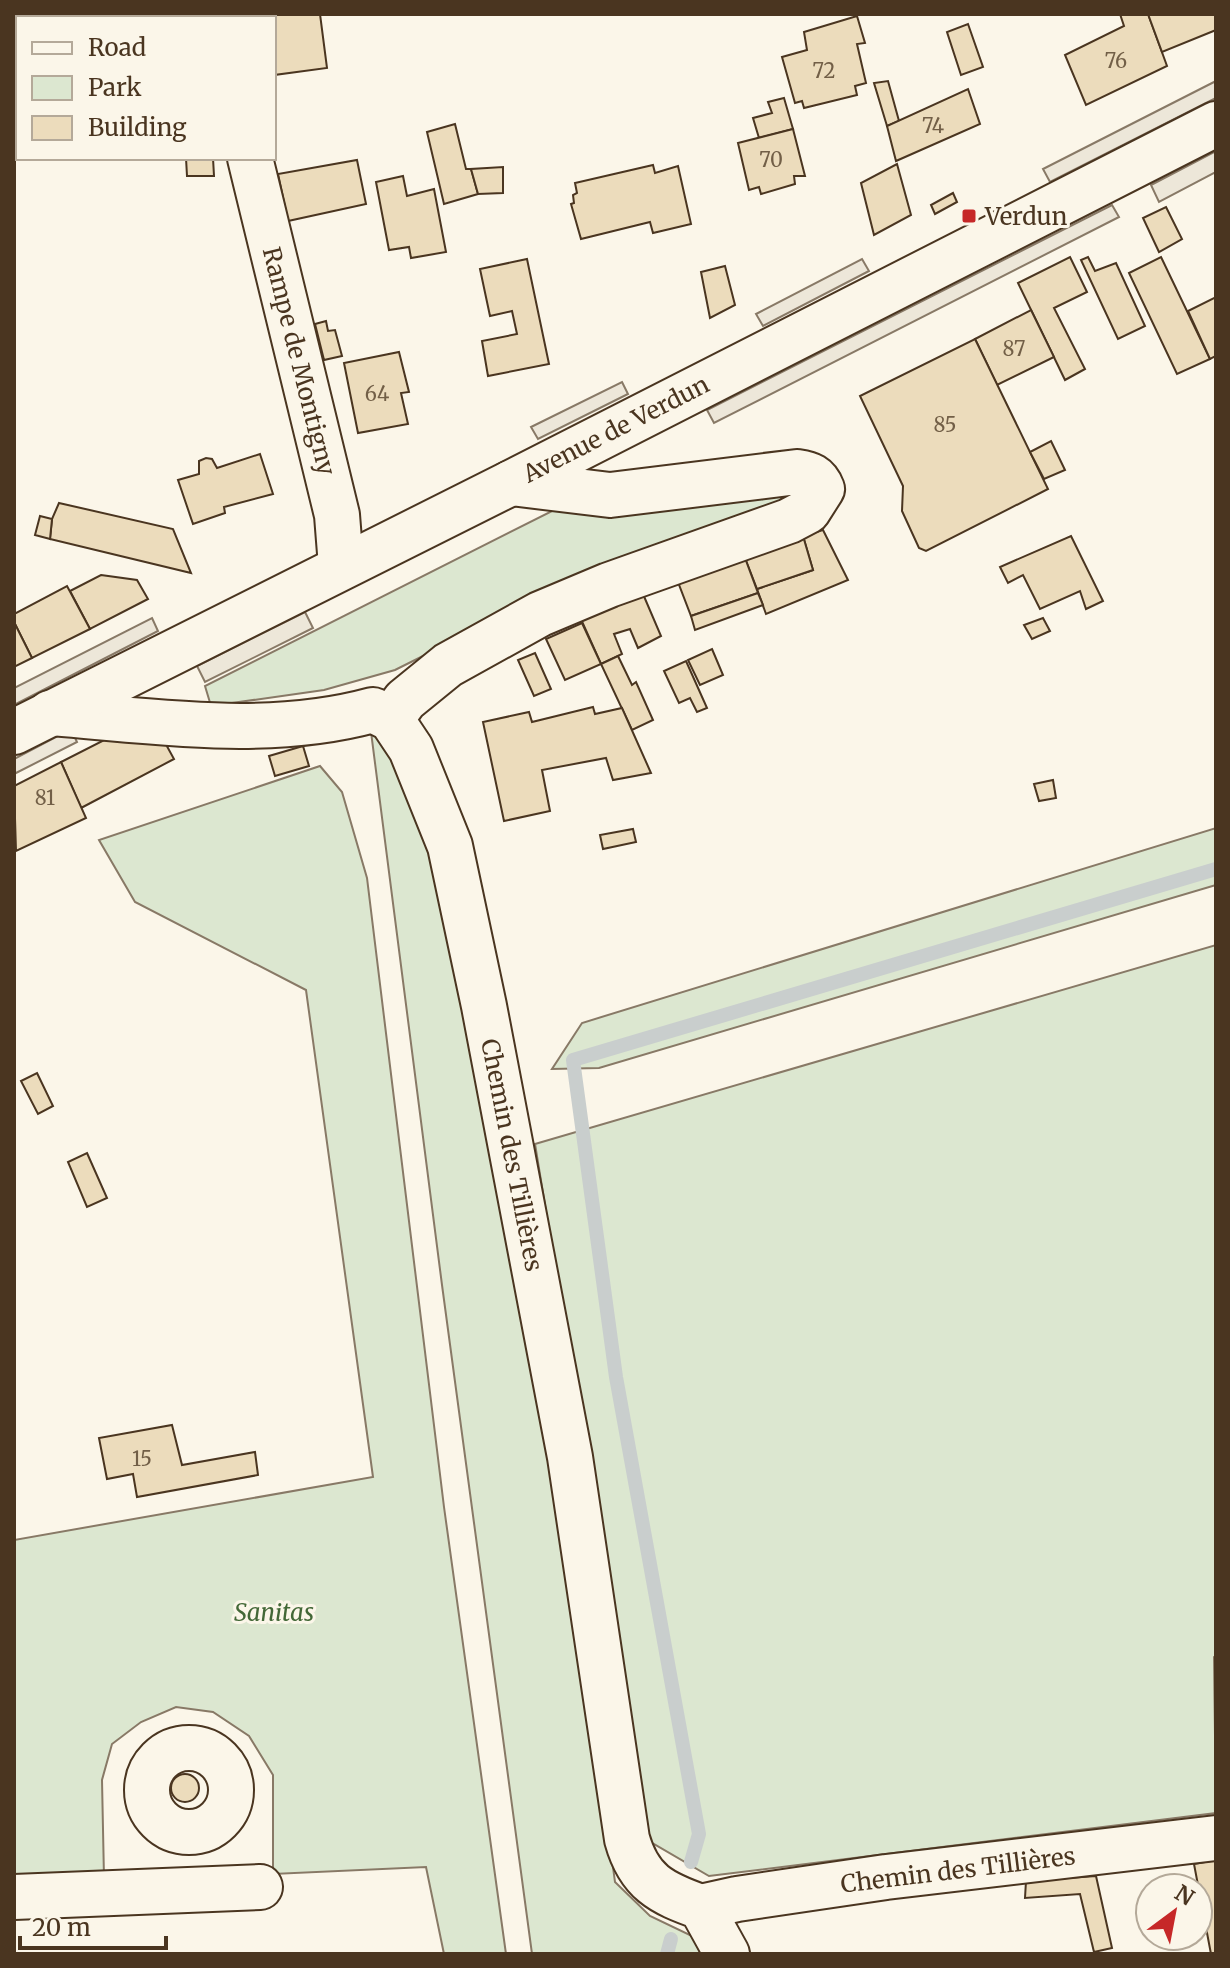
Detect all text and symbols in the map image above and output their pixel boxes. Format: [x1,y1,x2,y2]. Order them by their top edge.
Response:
legend [16,16,276,160]
text: Road [88,32,146,63]
house number: 76 [1105,48,1127,73]
house number: 72 [813,58,835,83]
text: Park [88,72,142,103]
text: Building [88,112,187,143]
house number: 74 [922,113,944,138]
house number: 70 [759,147,783,172]
place label: Verdun [984,201,1068,232]
marker: Verdun [960,207,978,225]
street label: Rampe de Montigny [256,244,342,478]
house number: 87 [1003,336,1025,361]
street label: Avenue de Verdun [517,369,715,490]
house number: 64 [365,381,389,406]
house number: 85 [934,412,956,437]
house number: 81 [35,785,55,810]
street label: Chemin des Tillières [474,1036,550,1274]
house number: 15 [132,1446,152,1471]
park label: Sanitas [234,1597,314,1628]
street label: Chemin des Tillières [839,1840,1077,1900]
north arrow [1134,1872,1214,1952]
text: N [1170,1879,1200,1912]
scale bar [20,1900,166,1950]
text: 20 m [32,1912,91,1943]

